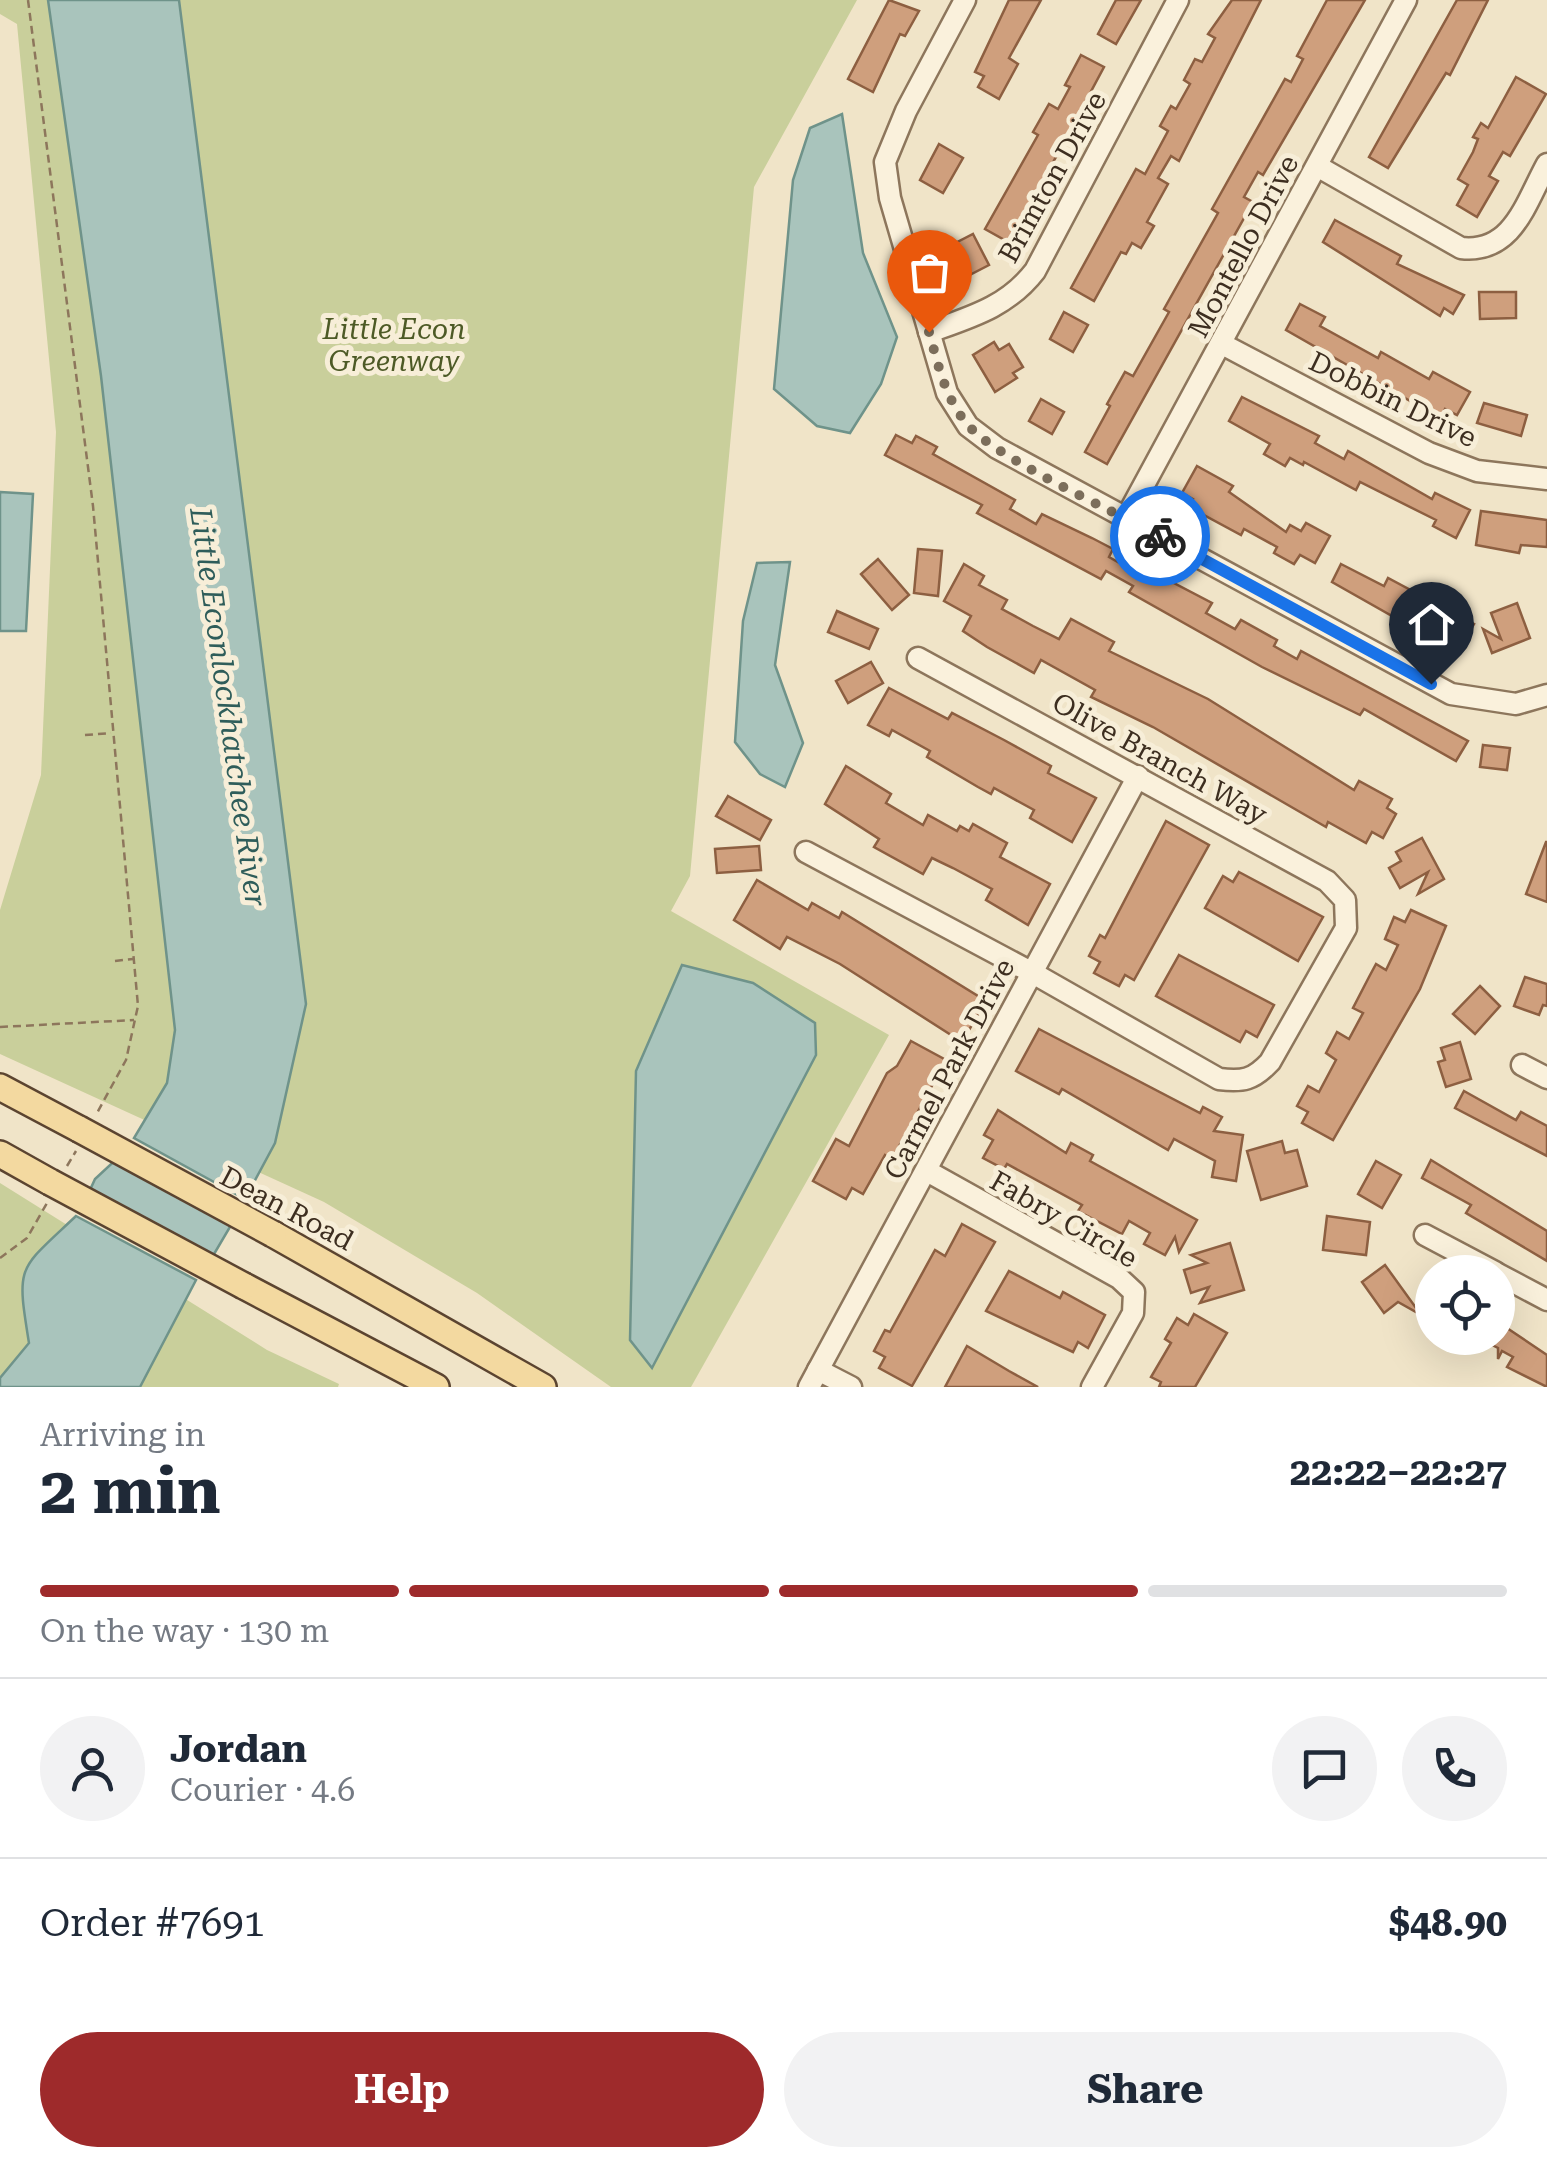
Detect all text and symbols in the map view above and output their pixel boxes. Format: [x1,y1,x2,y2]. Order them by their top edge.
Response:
street label: Brimton Drive [992,86,1113,268]
street label: Montello Drive [1182,149,1305,343]
pin [887,230,972,333]
icon: bag [902,245,957,300]
park label: Little Econ Greenway [322,313,465,378]
street label: Dobbin Drive [1304,345,1482,454]
courier [1110,486,1210,586]
water label: Little Econlockhatchee River [183,504,274,909]
icon: bike [1133,509,1188,564]
pin [1389,582,1474,685]
icon: home [1404,597,1459,652]
street label: Olive Branch Way [1047,686,1273,831]
street label: Carmel Park Drive [877,953,1022,1185]
street label: Dean Road [215,1160,359,1257]
street label: Fabry Circle [984,1164,1143,1275]
map controls [1415,1255,1515,1355]
button: locate [1415,1255,1515,1355]
text: Arriving in [40,1416,205,1454]
text: 22:22–22:27 [1290,1450,1507,1494]
text: 2 min [40,1453,221,1529]
text: On the way · 130 m [40,1612,329,1650]
button: person [40,1716,145,1821]
button: chat [1272,1716,1377,1821]
button: phone [1402,1716,1507,1821]
text: Jordan [170,1727,307,1771]
text: Courier · 4.6 [170,1771,355,1809]
text: Order #7691 [40,1901,265,1945]
text: $48.90 [1389,1901,1507,1945]
button: Help [40,2032,764,2147]
button: Share [784,2032,1507,2147]

